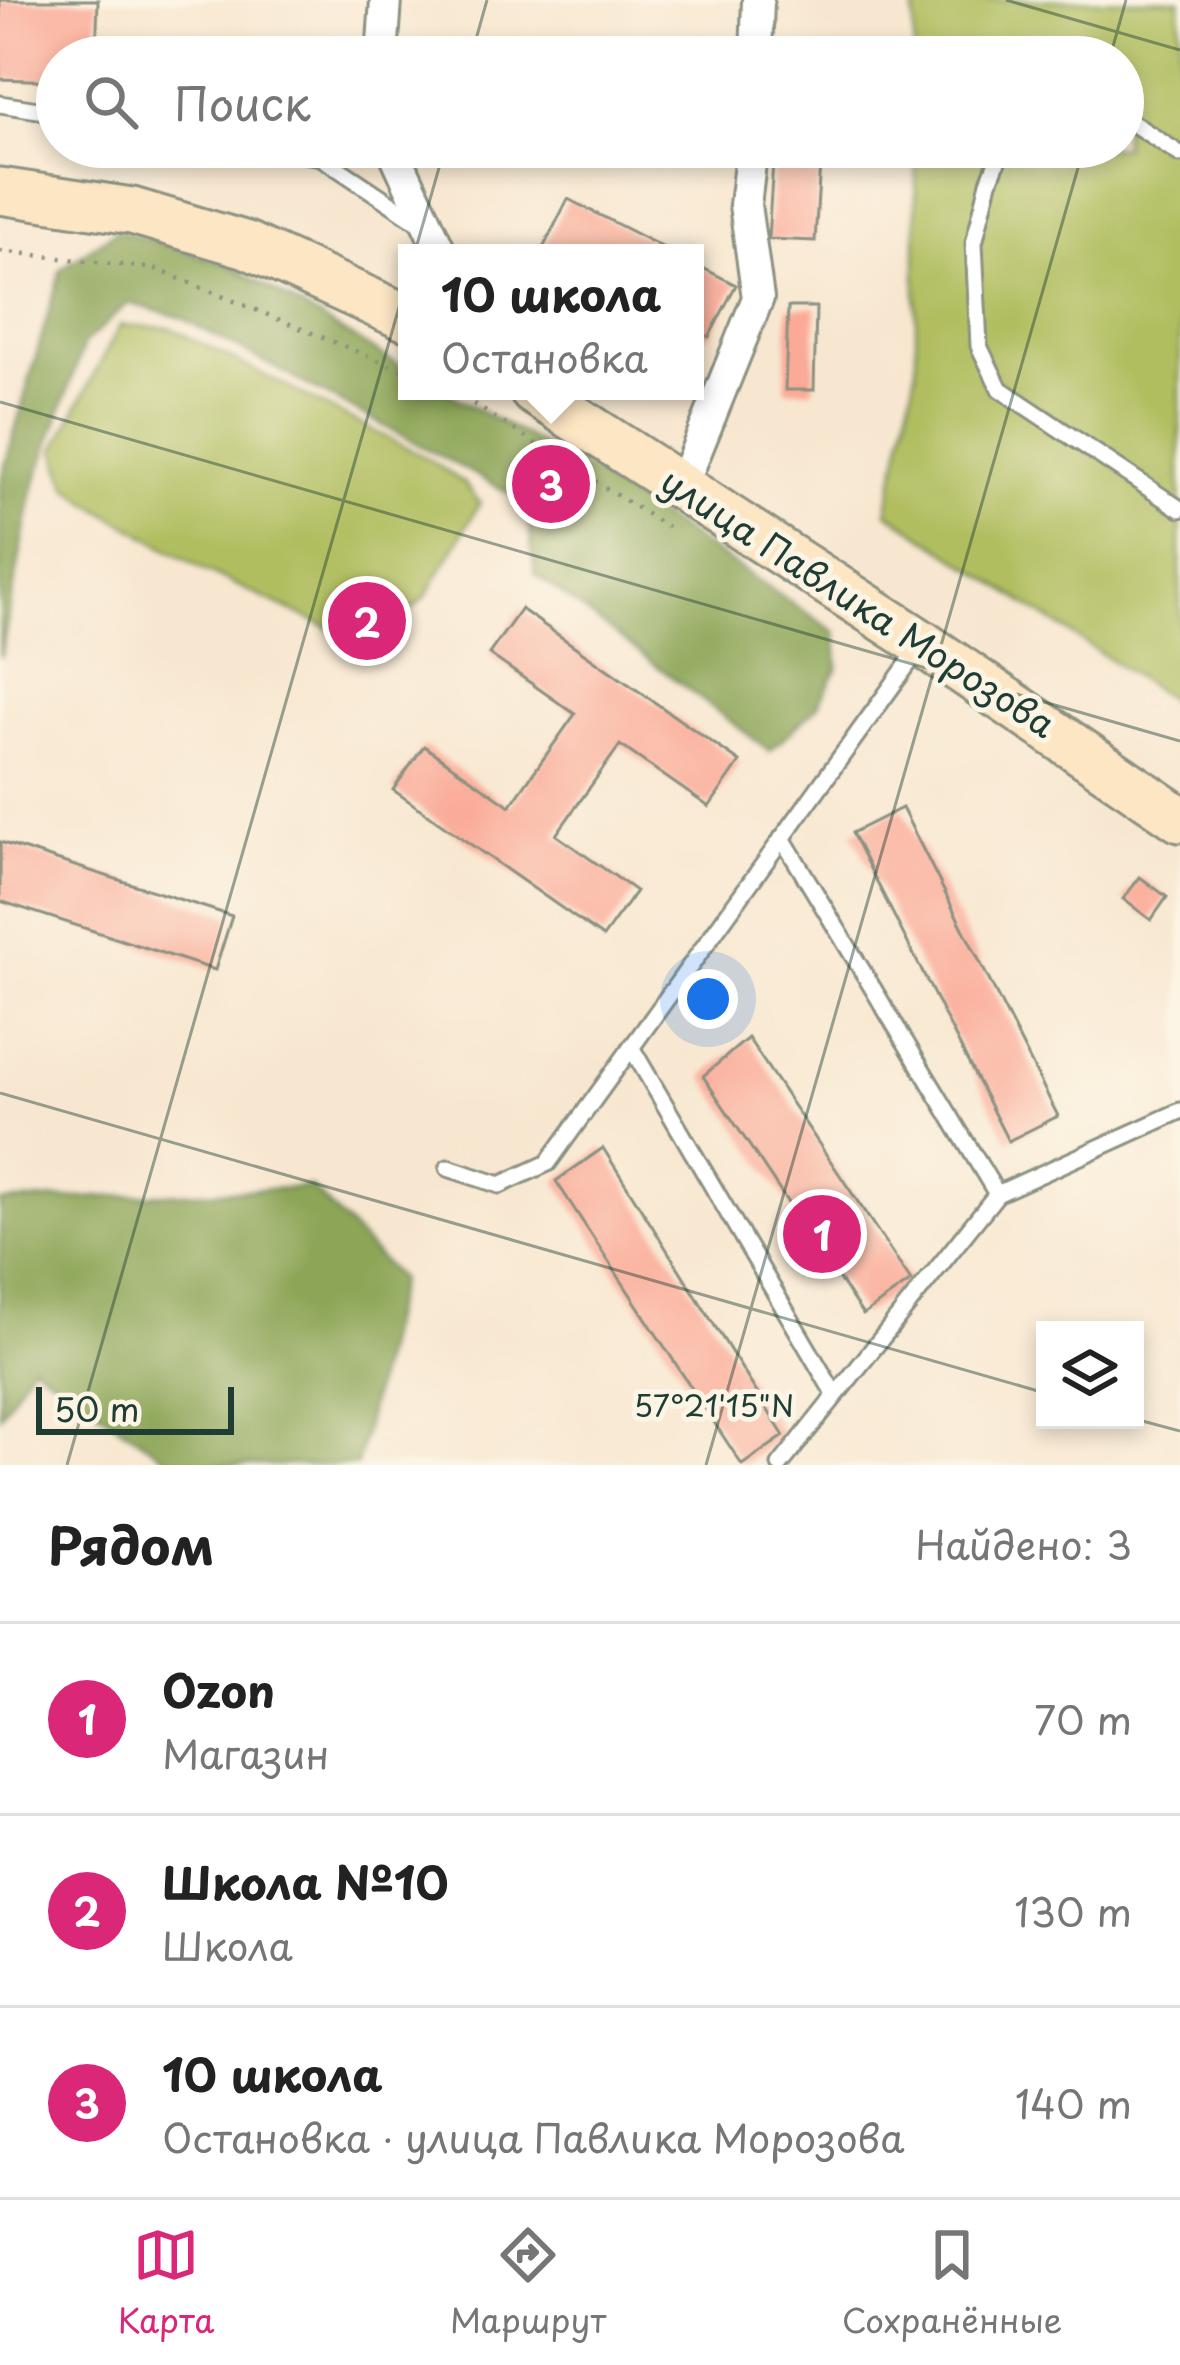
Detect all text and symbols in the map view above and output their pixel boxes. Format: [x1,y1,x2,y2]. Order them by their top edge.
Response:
search box [36,36,1144,168]
text: Поиск [174,68,311,136]
icon: search [78,69,144,135]
popup [398,244,704,400]
text: 10 школа [441,259,661,327]
text: Остановка [441,327,648,386]
pin: 3 [512,439,590,529]
street label: улица Павлика Морозова [651,453,1068,750]
pin: 2 [328,576,406,666]
your location [678,969,738,1029]
pin: 1 [783,1189,861,1279]
map controls [1036,1321,1144,1429]
button: layers [1036,1321,1144,1429]
scale bar [36,1381,234,1434]
text: 57°21'15"N [634,1382,794,1427]
text: 50 m [54,1383,140,1433]
text: Рядом [48,1505,214,1582]
text: Найдено: 3 [915,1514,1132,1573]
text: Ozon [162,1655,275,1723]
text: 1 [78,1689,96,1748]
text: 70 m [1034,1689,1132,1748]
text: Магазин [162,1723,329,1782]
text: Школа №10 [162,1847,449,1915]
text: 2 [73,1881,101,1940]
text: 130 m [1014,1881,1132,1940]
text: Школа [162,1915,293,1974]
text: 10 школа [162,2039,383,2107]
text: 3 [74,2073,100,2132]
text: 140 m [1015,2073,1132,2132]
text: Остановка · улица Павлика Морозова [162,2107,904,2166]
tab: Карта [118,2222,215,2344]
tab: Маршрут [450,2222,606,2344]
tab: Сохранённые [842,2222,1062,2344]

